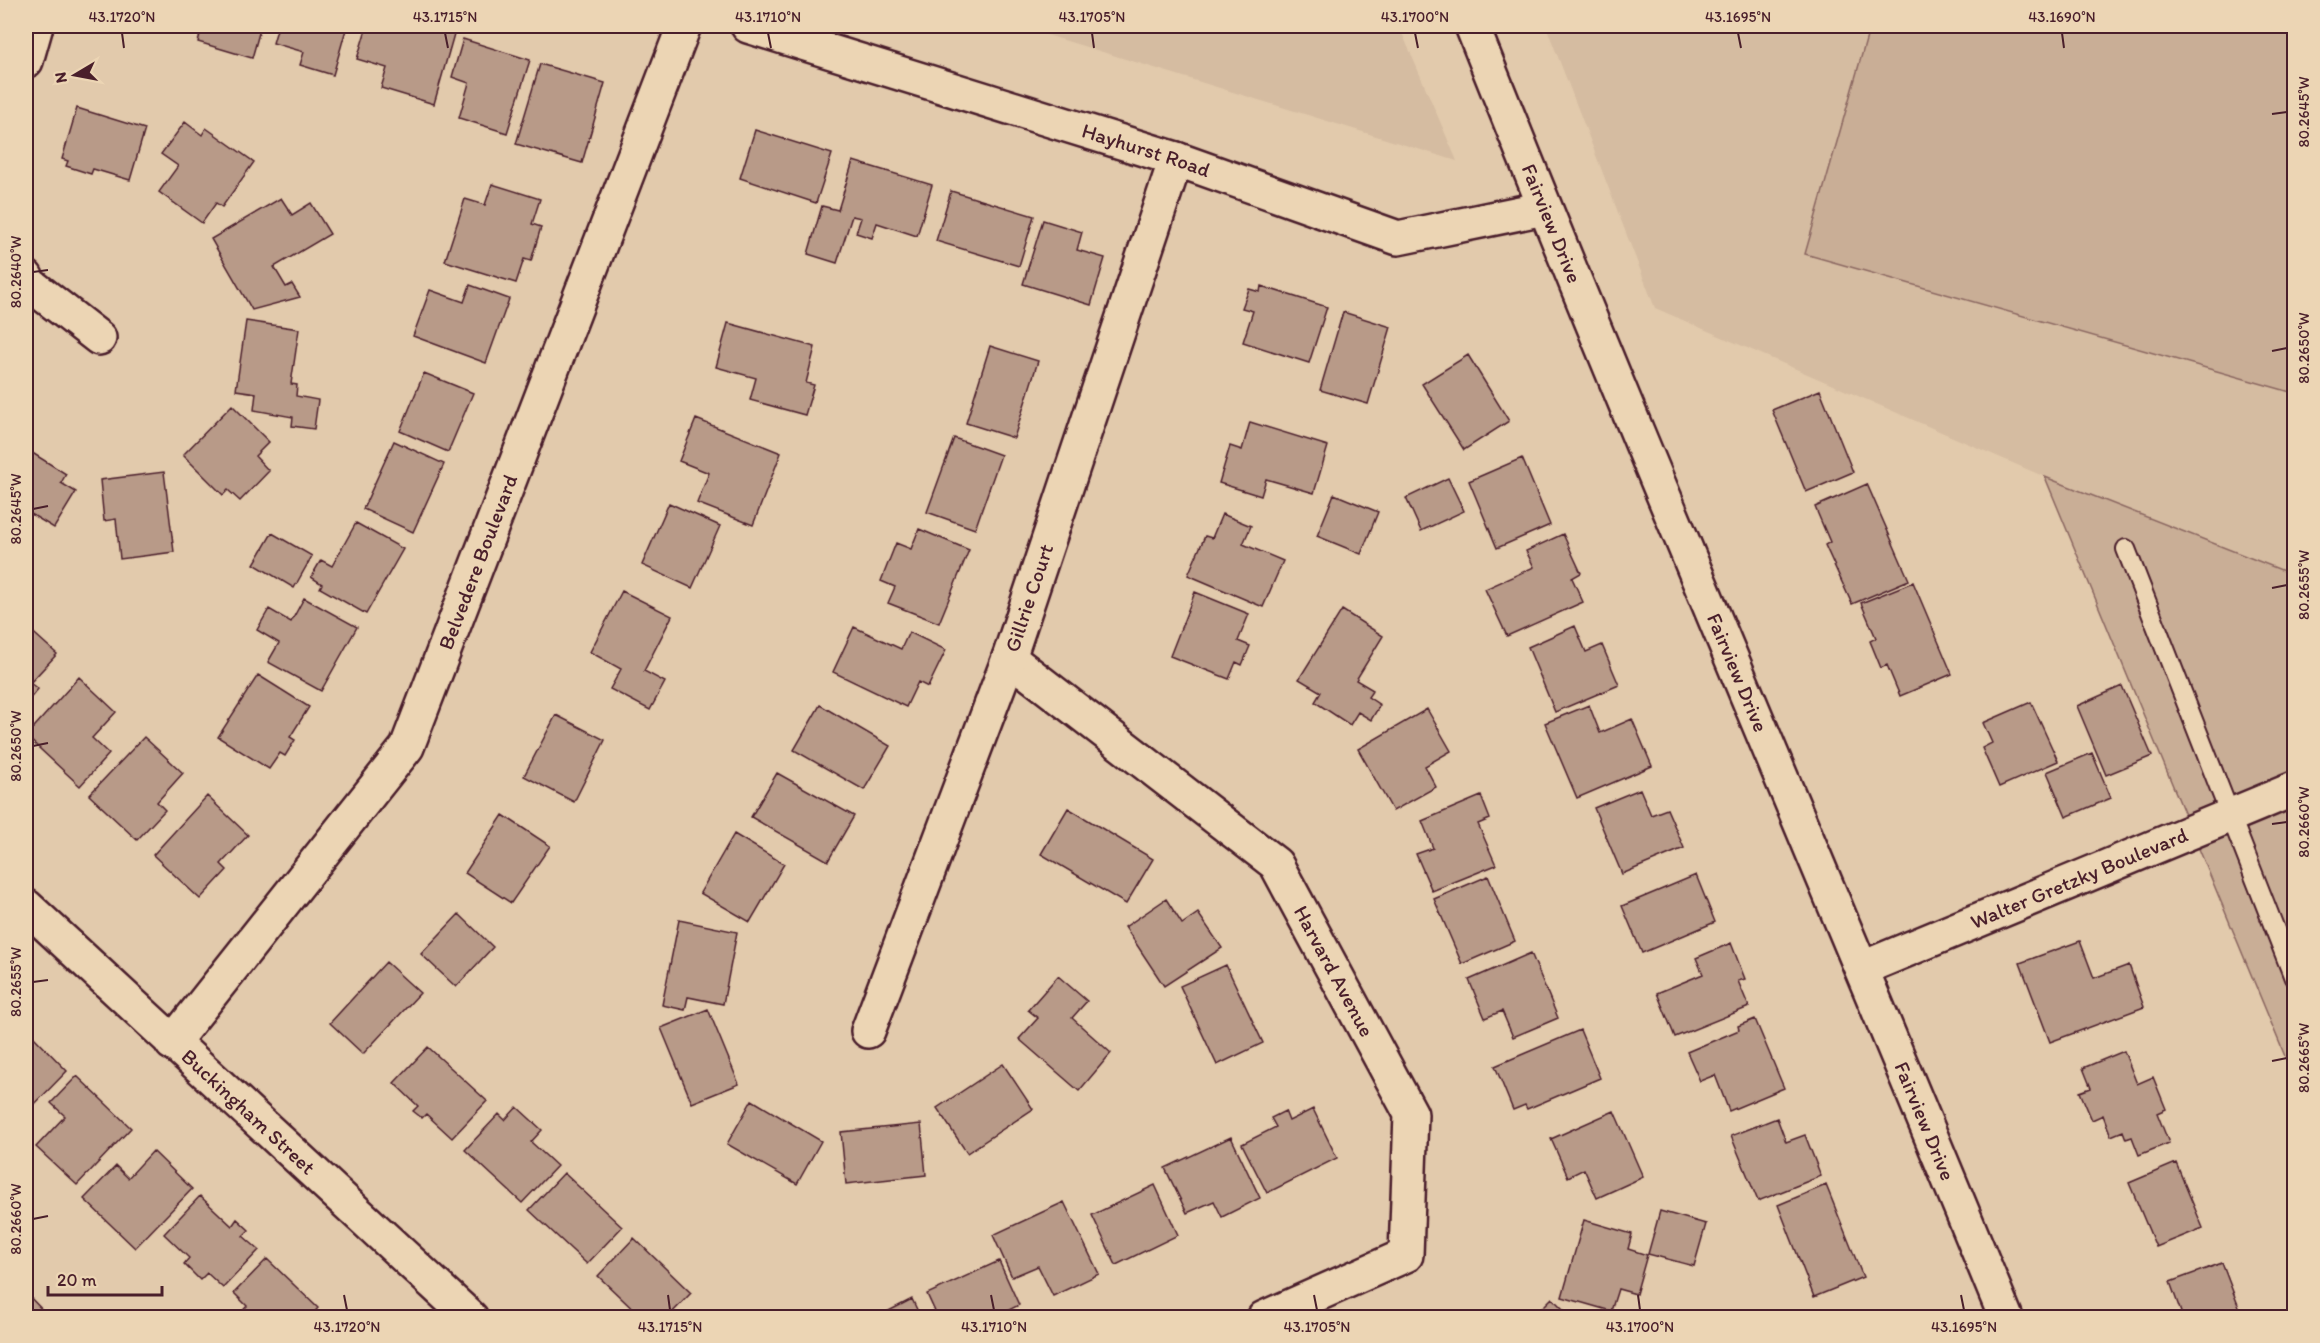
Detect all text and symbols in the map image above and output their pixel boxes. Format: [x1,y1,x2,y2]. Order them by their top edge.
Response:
text: 43.1720°N [89,8,155,26]
text: 43.1715°N [413,8,477,26]
text: 43.1710°N [735,8,801,26]
text: 43.1705°N [1059,8,1125,26]
text: 43.1700°N [1381,8,1449,26]
text: 43.1695°N [1705,8,1771,26]
text: 43.1690°N [2028,8,2096,26]
north arrow [45,45,105,105]
text: N [50,71,71,84]
text: 80.2645°W [2295,76,2313,148]
street label: Hayhurst Road [1079,118,1214,182]
street label: Fairview Drive [1517,160,1588,287]
text: 80.2640°W [7,236,25,308]
text: 80.2650°W [2295,312,2313,384]
street label: Belvedere Boulevard [433,471,523,653]
text: 80.2645°W [7,473,25,545]
street label: Gillrie Court [999,541,1058,655]
text: 80.2655°W [2295,550,2313,620]
street label: Fairview Drive [1702,609,1774,736]
text: 80.2650°W [7,710,25,782]
text: 80.2660°W [2295,786,2313,858]
street label: Walter Gretzky Boulevard [1967,821,2192,934]
street label: Harvard Avenue [1289,901,1380,1041]
text: 80.2655°W [7,947,25,1017]
text: 80.2665°W [2295,1023,2313,1093]
street label: Buckingham Street [177,1043,321,1180]
street label: Fairview Drive [1889,1058,1961,1184]
text: 80.2660°W [7,1183,25,1255]
scale bar [48,1259,162,1297]
text: 20 m [57,1269,97,1291]
text: 43.1720°N [314,1318,380,1336]
text: 43.1715°N [638,1318,702,1336]
text: 43.1710°N [961,1318,1027,1336]
text: 43.1705°N [1284,1318,1350,1336]
text: 43.1700°N [1606,1318,1674,1336]
text: 43.1695°N [1931,1318,1997,1336]

